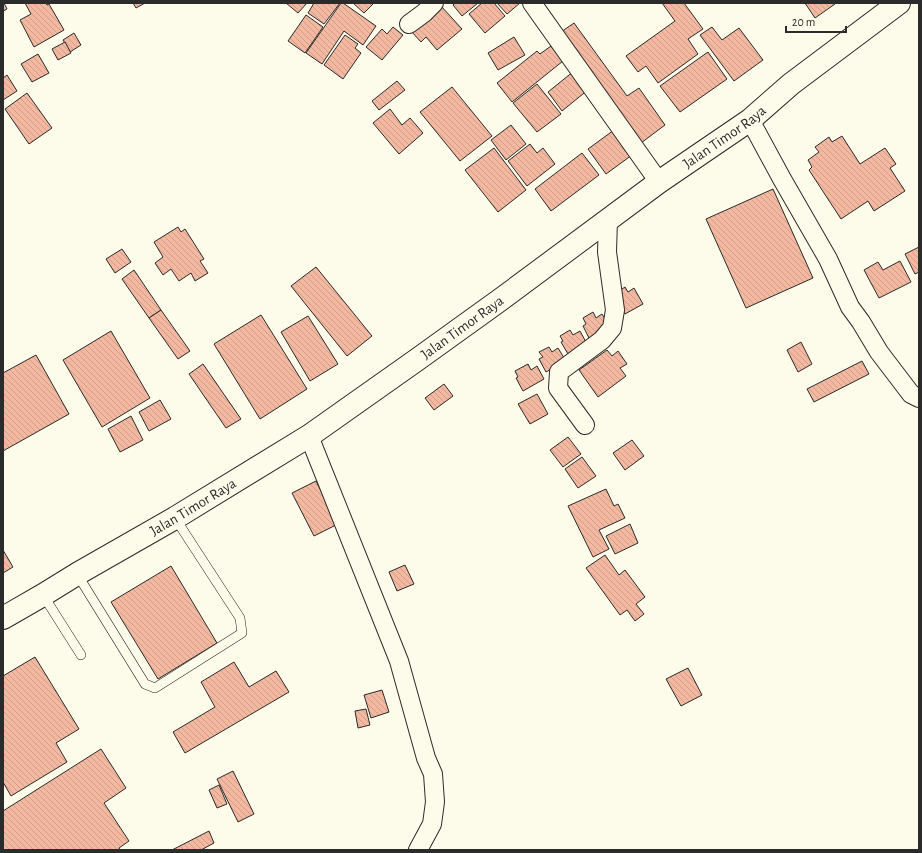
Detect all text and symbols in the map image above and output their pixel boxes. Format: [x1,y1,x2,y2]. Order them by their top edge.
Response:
scale bar [786,8,846,34]
text: 20 m [792,16,815,28]
street label: Jalan Timor Raya [680,103,769,171]
street label: Jalan Timor Raya [419,293,507,362]
street label: Jalan Timor Raya [147,476,239,539]

